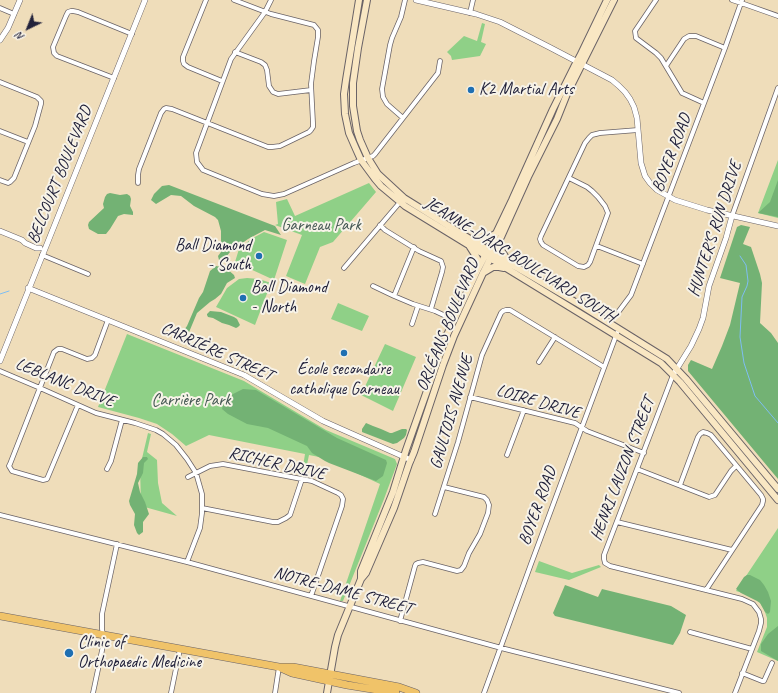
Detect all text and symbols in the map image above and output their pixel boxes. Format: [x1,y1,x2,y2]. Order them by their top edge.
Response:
north arrow [8,8,48,48]
text: N [13,29,27,44]
place label: K2 Martial Arts [479,80,574,100]
marker: K2 Martial Arts [466,85,476,95]
street label: BELCOURT BOULEVARD [23,103,97,247]
street label: BOYER ROAD [648,111,696,195]
street label: HUNTER'S RUN DRIVE [684,159,746,299]
street label: JEANNE-D'ARC BOULEVARD SOUTH [421,193,619,327]
park label: Garneau Park [281,216,361,236]
place label: Ball Diamond - South [175,236,251,276]
marker: Ball Diamond - South [254,251,264,261]
street label: ORLÉANS BOULEVARD [412,256,484,394]
place label: Ball Diamond - North [251,278,327,318]
marker: Ball Diamond - North [238,293,248,303]
street label: CARRIÈRE STREET [158,318,276,386]
marker: École secondaire catholique Garneau [339,348,349,358]
street label: GAULTOIS AVENUE [426,353,478,471]
street label: LEBLANC DRIVE [12,354,118,412]
place label: École secondaire catholique Garneau [289,360,399,400]
street label: LOIRE DRIVE [494,380,582,424]
park label: Carrière Park [151,391,231,411]
street label: HENRI LAUZON STREET [586,394,660,544]
street label: RICHER DRIVE [227,443,327,485]
street label: BOYER ROAD [514,464,562,548]
street label: NOTRE-DAME STREET [272,563,414,619]
place label: Clinic of Orthopaedic Medicine [78,633,201,673]
marker: Clinic of Orthopaedic Medicine [63,647,75,659]

